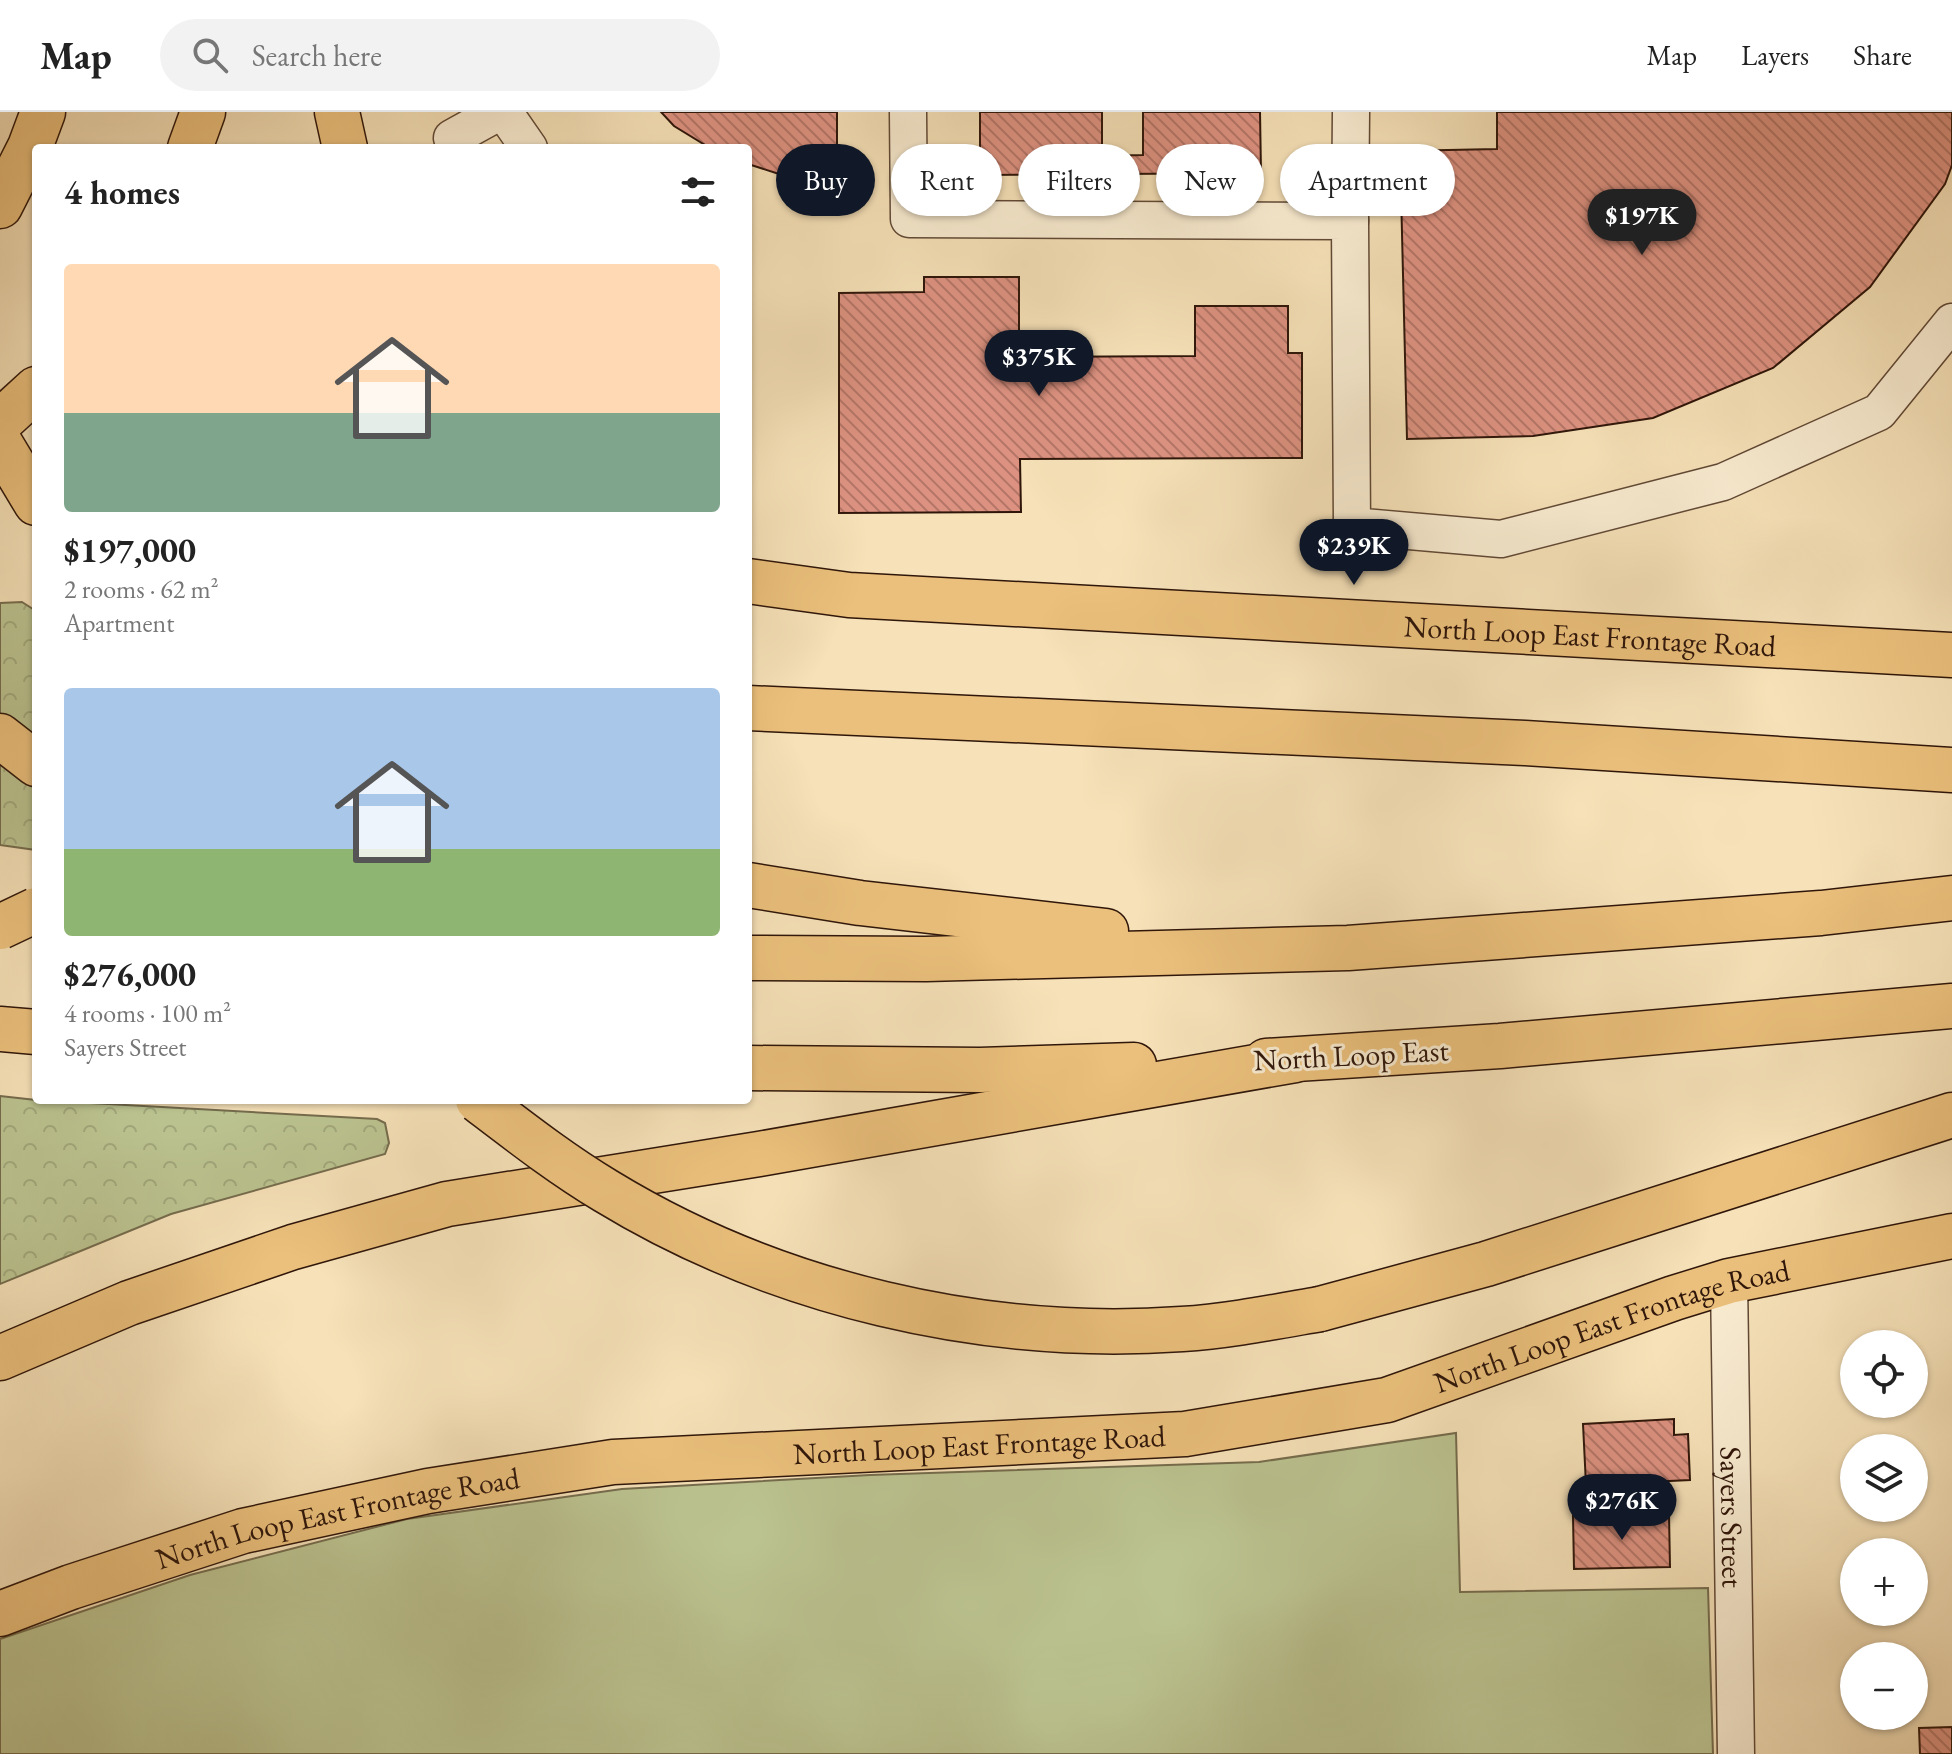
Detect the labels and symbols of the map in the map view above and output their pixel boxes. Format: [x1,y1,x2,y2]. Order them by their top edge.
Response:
pin: $197K [1586,189,1698,257]
pin: $375K [983,330,1095,398]
pin: $239K [1298,519,1410,587]
street label: North Loop East Frontage Road [1403,606,1778,665]
street label: North Loop East [1252,1030,1450,1080]
street label: North Loop East Frontage Road [1428,1250,1794,1401]
street label: North Loop East Frontage Road [792,1415,1167,1473]
street label: Sayers Street [1712,1446,1753,1589]
street label: North Loop East Frontage Road [150,1457,523,1578]
pin: $276K [1566,1474,1678,1542]

